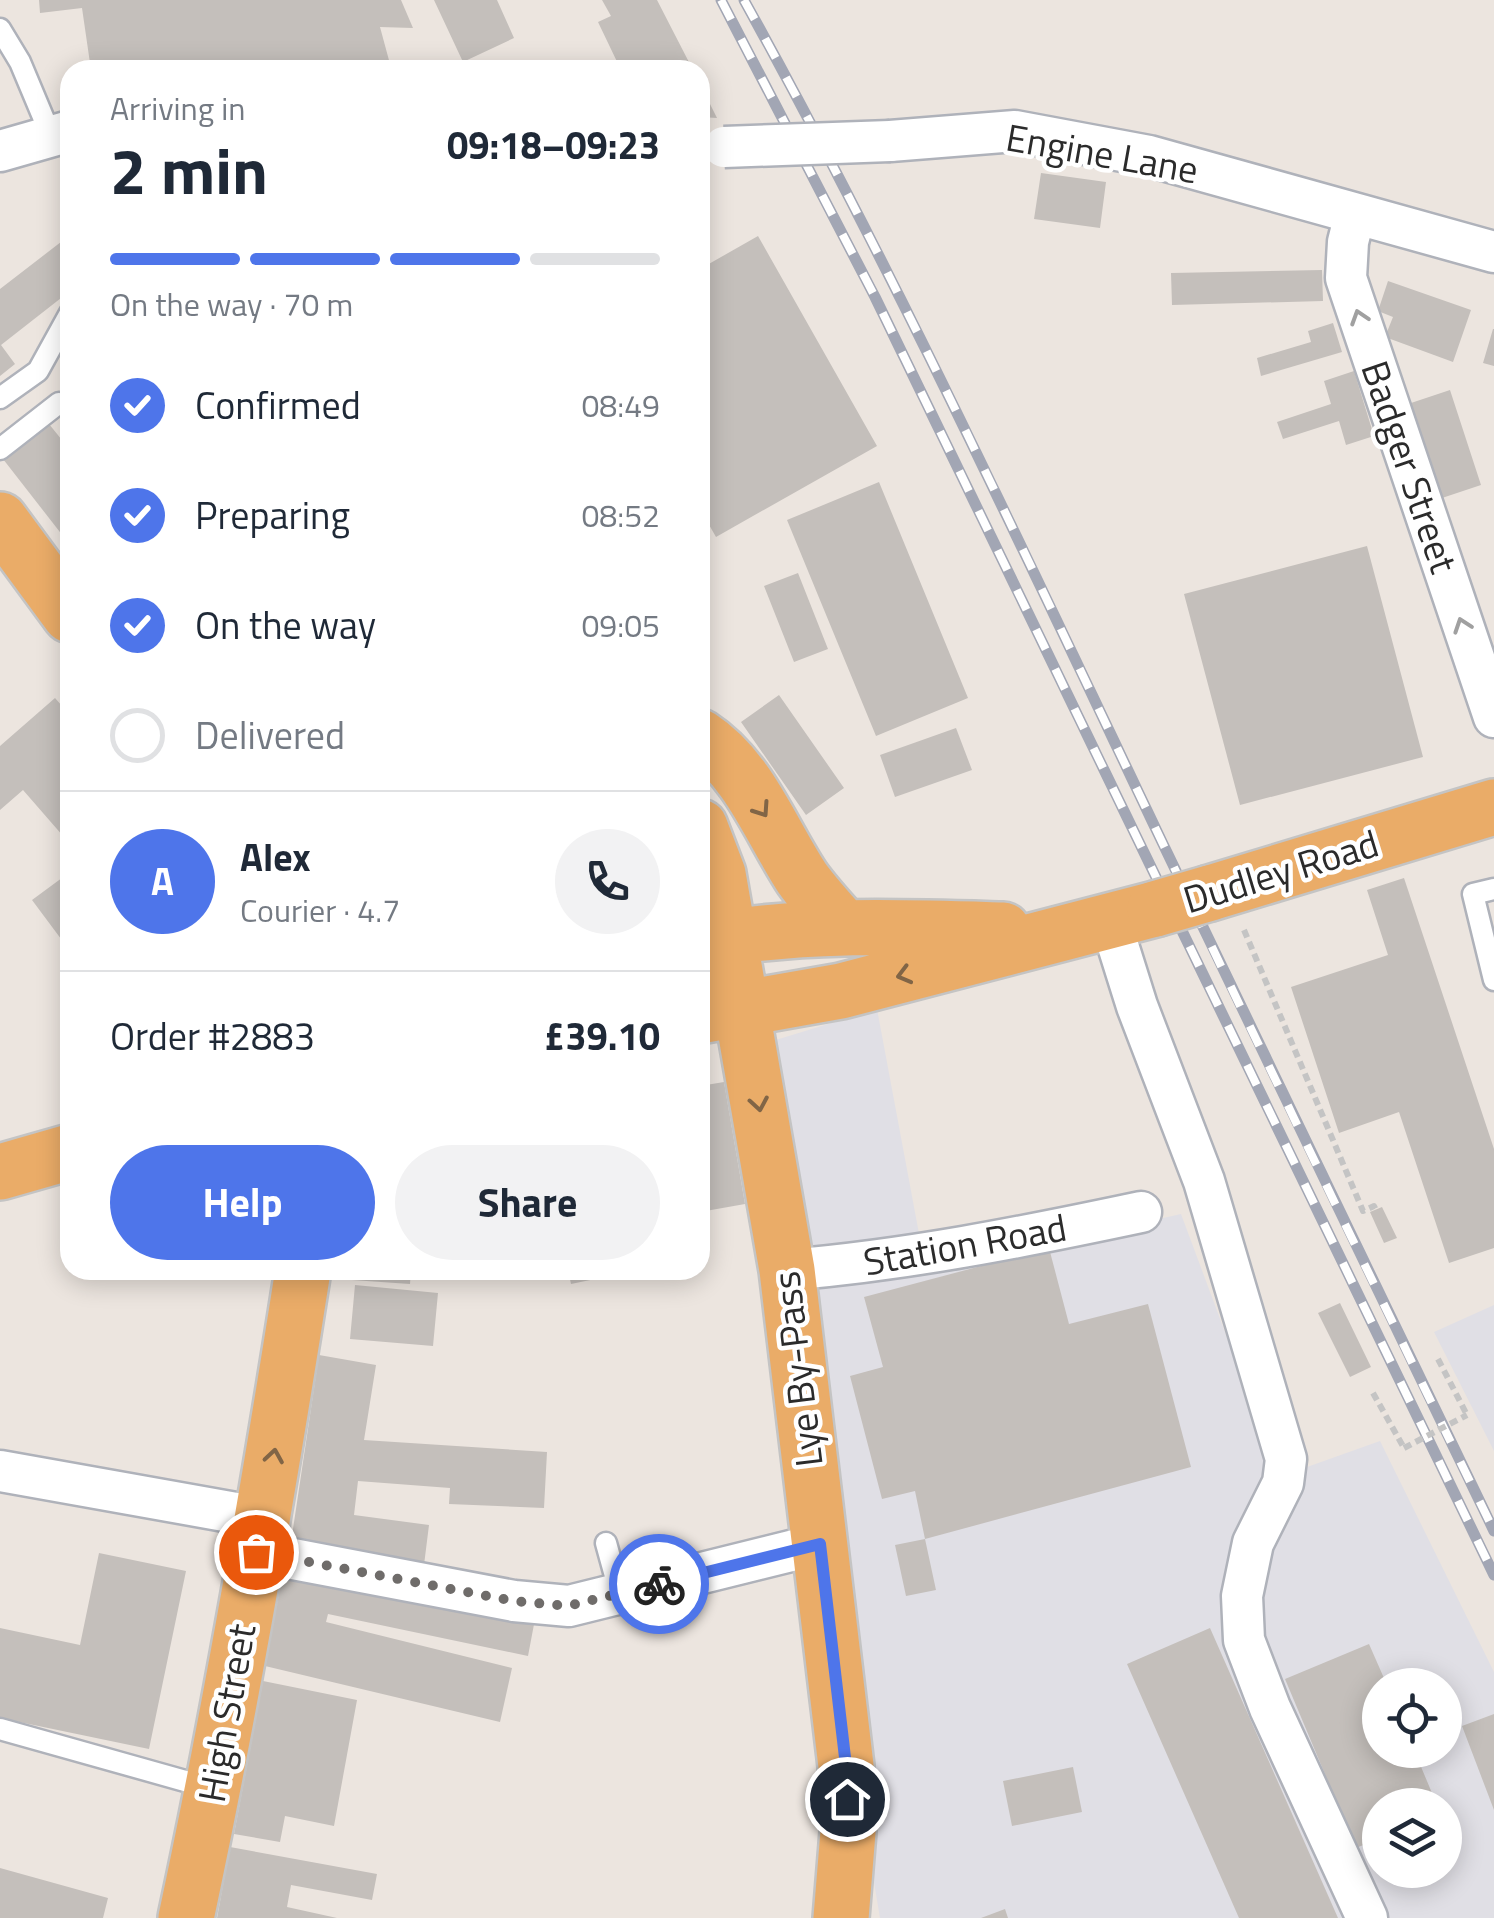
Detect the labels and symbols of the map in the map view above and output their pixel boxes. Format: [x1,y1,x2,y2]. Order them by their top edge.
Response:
street label: Engine Lane [1002,108,1203,198]
one-way arrow [1350,309,1370,326]
street label: Badger Street [1347,353,1473,580]
one-way arrow [1454,617,1474,634]
one-way arrow [750,800,769,818]
street label: Dudley Road [1176,814,1385,928]
one-way arrow [896,963,913,984]
one-way arrow [748,1096,769,1112]
street label: Station Road [859,1198,1071,1290]
street label: Lye By-Pass [756,1268,838,1470]
one-way arrow [262,1448,283,1465]
pin [214,1510,299,1595]
courier [609,1534,709,1634]
street label: High Street [182,1619,270,1807]
pin [805,1757,890,1842]

